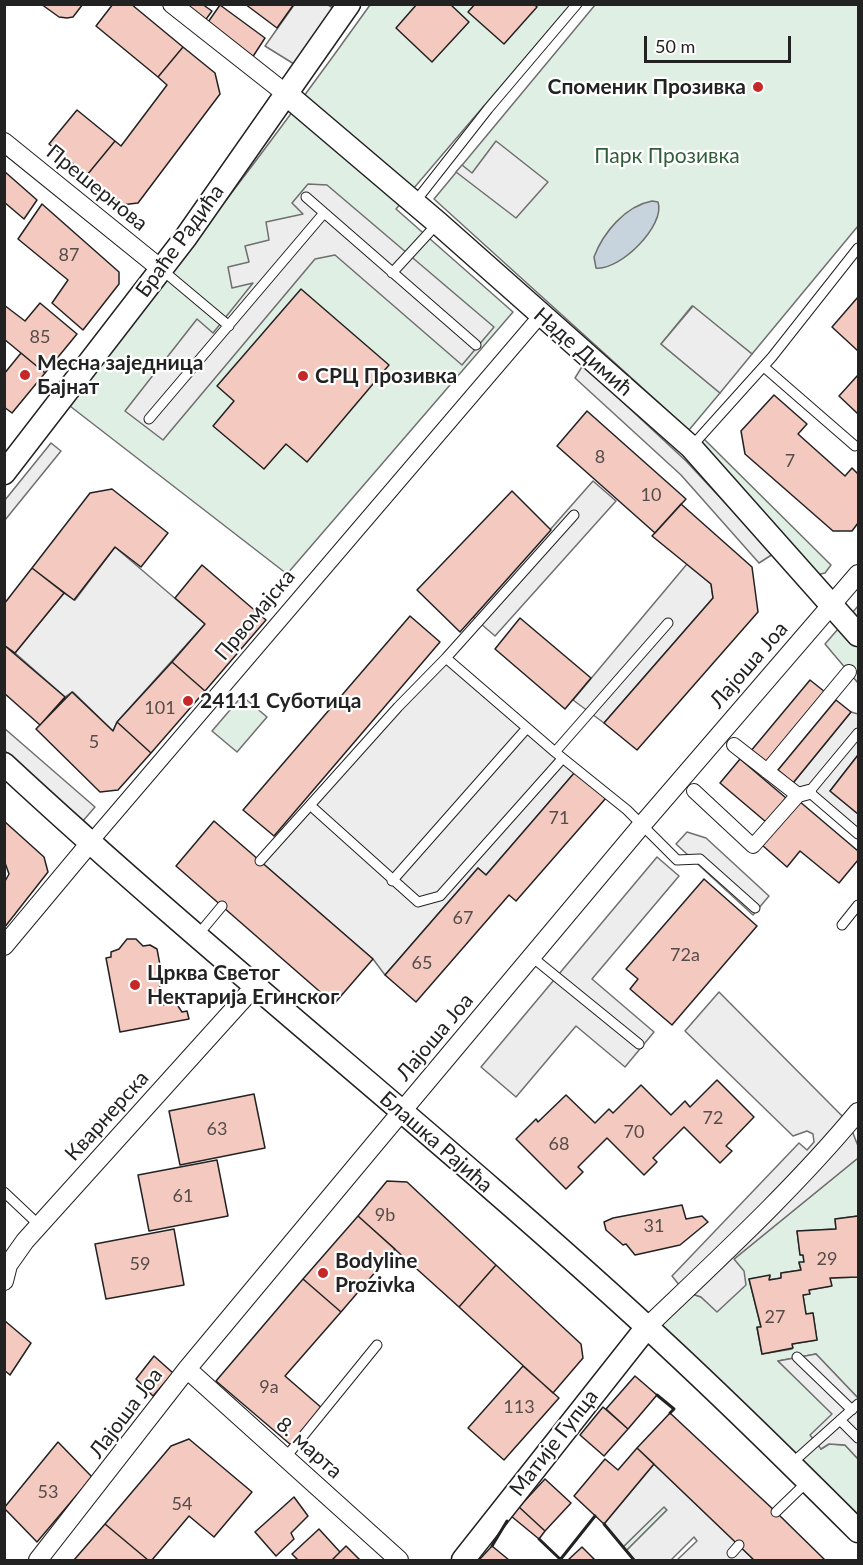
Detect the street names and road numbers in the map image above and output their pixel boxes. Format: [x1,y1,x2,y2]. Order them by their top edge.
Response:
street label: Прешернова [41,140,153,236]
street label: Браће Радића [131,180,229,302]
street label: Наде Димић [529,302,637,402]
street label: Првомајска [210,564,300,666]
street label: Лајоша Јоа [705,617,793,713]
street label: Лајоша Јоа [391,988,479,1086]
street label: Кварнерска [60,1066,154,1166]
street label: Блашка Рајића [374,1086,498,1198]
street label: Лајоша Јоа [84,1363,168,1463]
street label: Матије Гупца [504,1385,604,1501]
street label: 8. марта [271,1412,347,1484]

